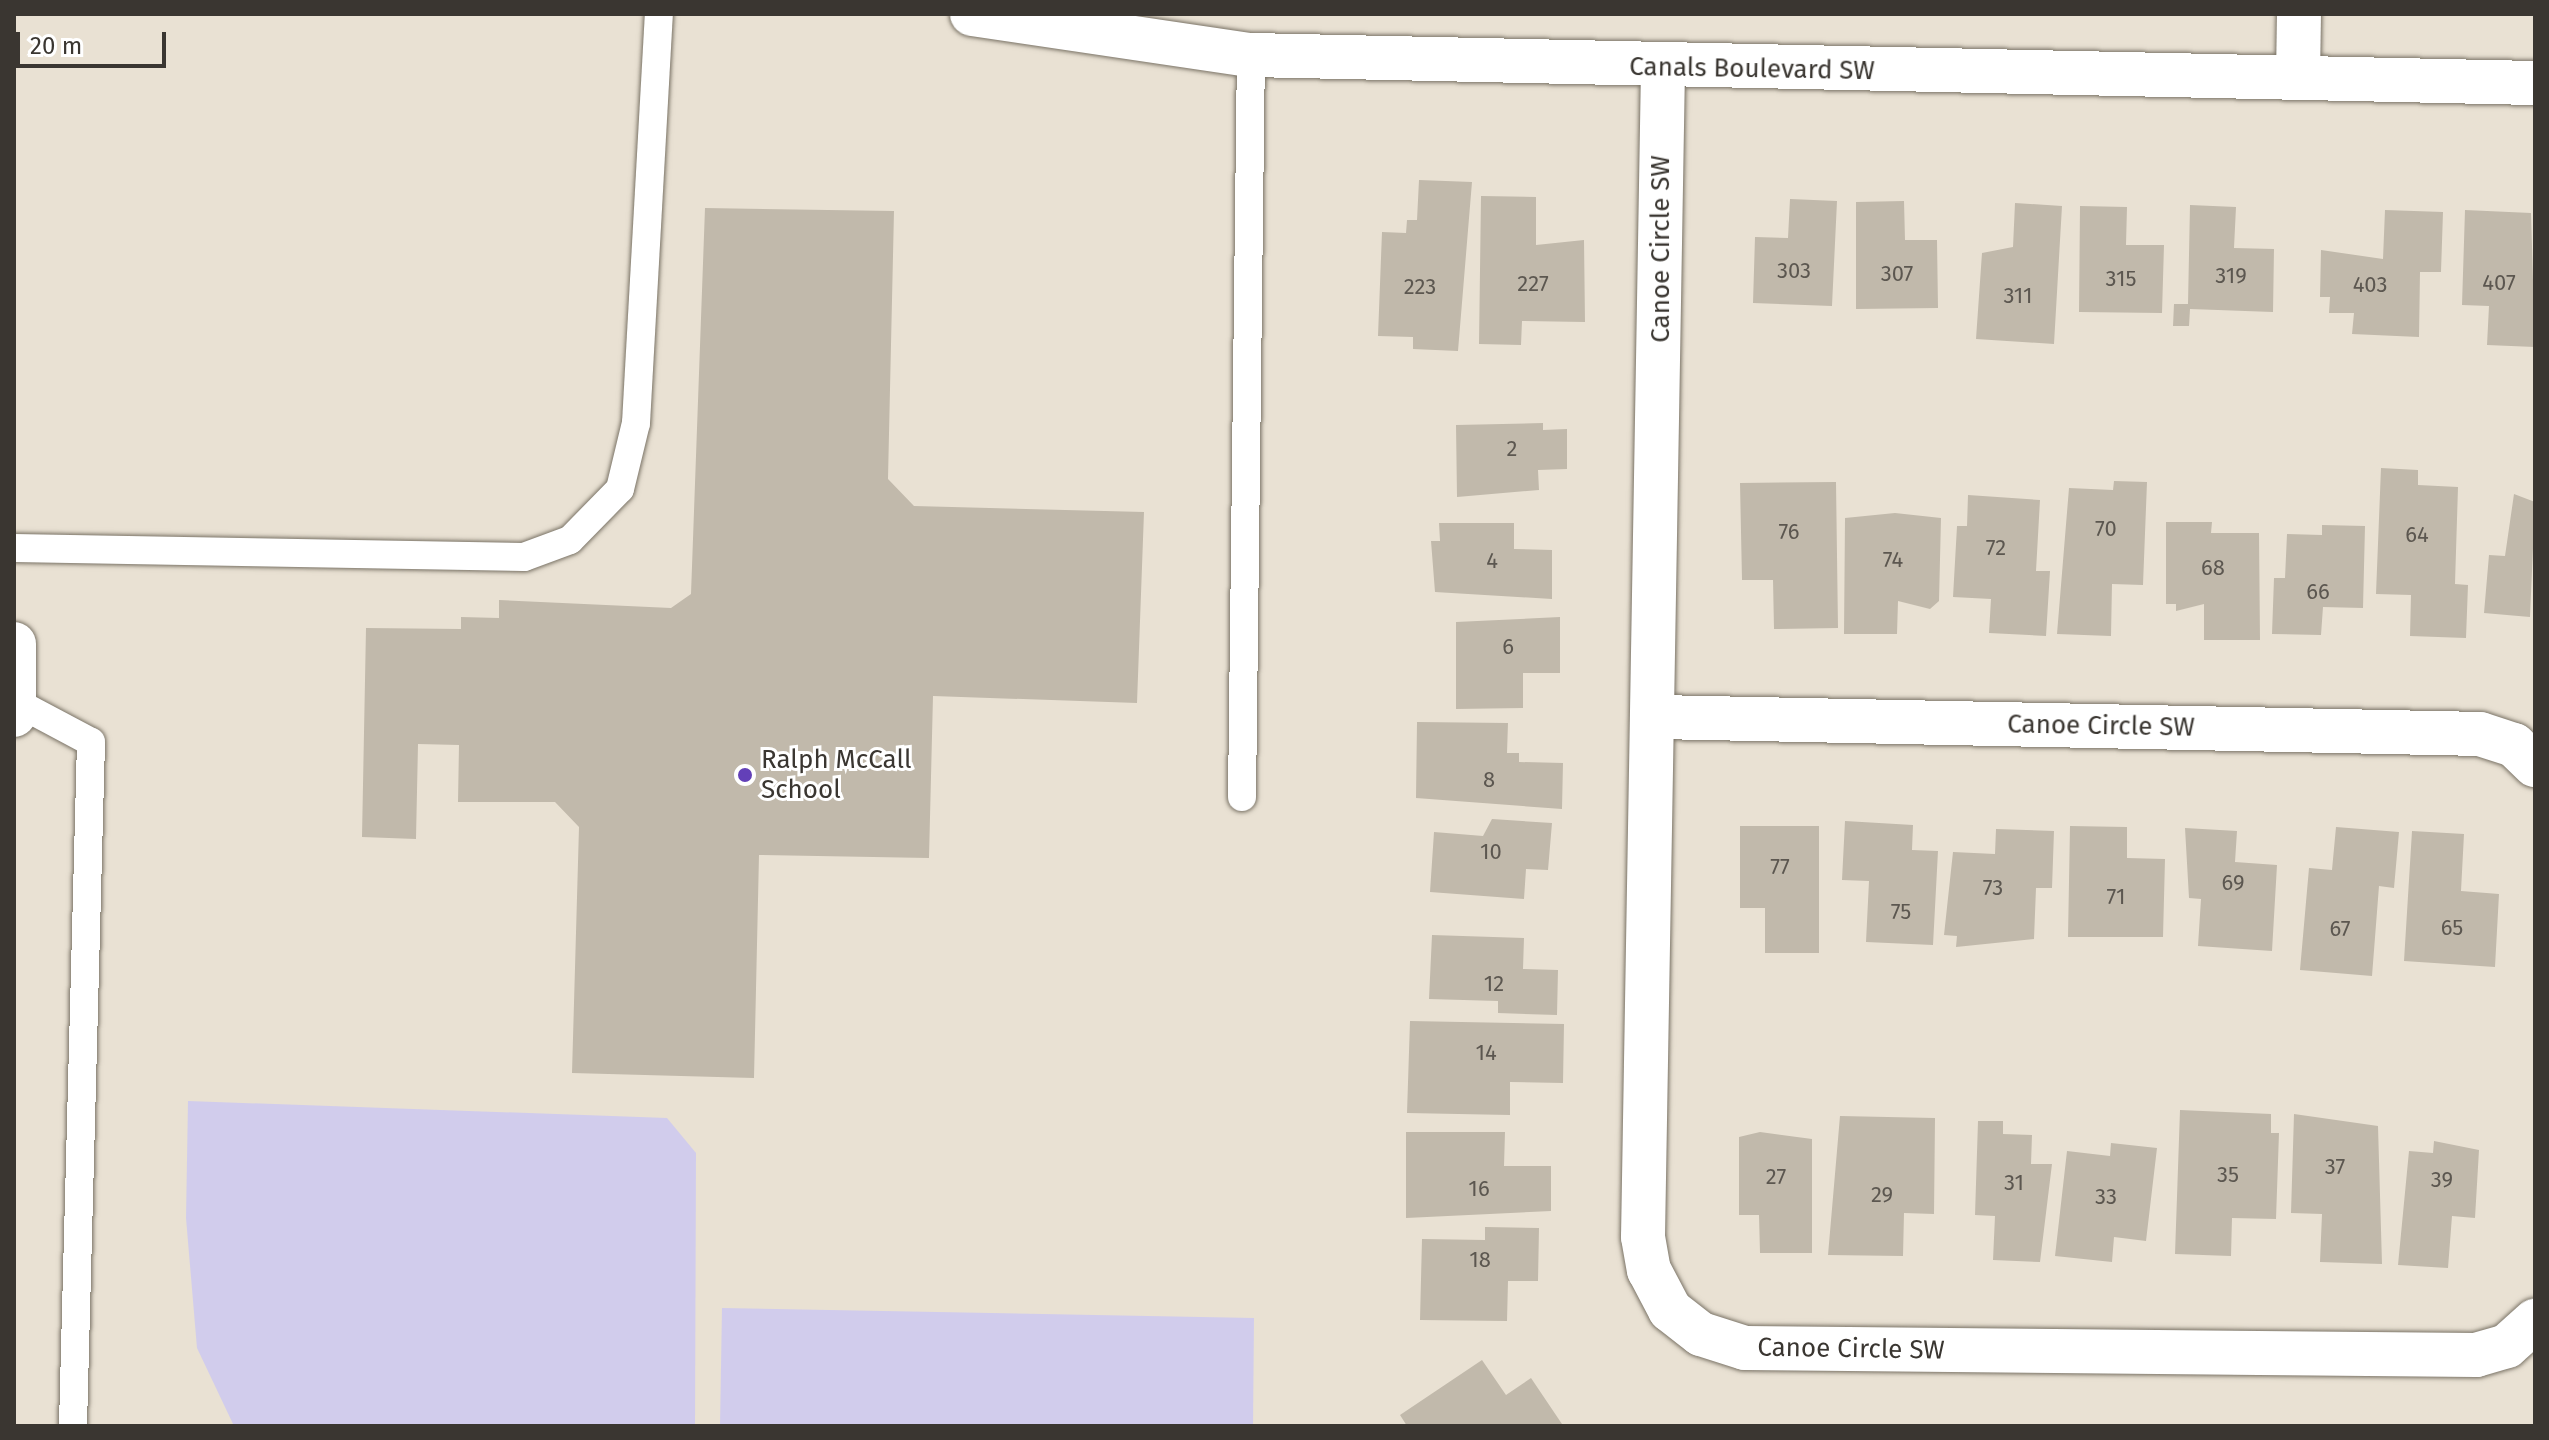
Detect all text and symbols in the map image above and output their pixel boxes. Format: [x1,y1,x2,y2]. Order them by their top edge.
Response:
scale bar [20,16,170,66]
text: 20 m [30,32,82,60]
street label: Canals Boulevard SW [1629,51,1875,87]
street label: Canoe Circle SW [1645,155,1677,343]
house number: 303 [1777,258,1811,284]
house number: 307 [1881,261,1913,287]
house number: 319 [2215,263,2247,289]
house number: 315 [2106,266,2136,292]
house number: 407 [2482,270,2516,296]
house number: 227 [1517,271,1549,297]
house number: 403 [2353,272,2387,298]
house number: 223 [1404,274,1436,300]
house number: 311 [2003,283,2033,309]
house number: 2 [1507,436,1517,462]
house number: 70 [2095,516,2117,542]
house number: 76 [1779,519,1799,545]
house number: 64 [2405,522,2429,548]
house number: 72 [1986,535,2006,561]
house number: 74 [1883,547,1903,573]
house number: 4 [1486,548,1498,574]
house number: 68 [2201,555,2225,581]
house number: 66 [2306,579,2330,605]
house number: 6 [1502,634,1514,660]
street label: Canoe Circle SW [2007,709,2195,743]
place label: Ralph McCall School [761,744,912,806]
marker: Ralph McCall School [736,766,754,784]
house number: 8 [1483,767,1495,793]
house number: 10 [1480,839,1502,865]
house number: 77 [1770,854,1790,880]
house number: 69 [2222,870,2244,896]
house number: 73 [1983,875,2003,901]
house number: 71 [2107,884,2125,910]
house number: 75 [1891,899,1911,925]
house number: 65 [2441,915,2463,941]
house number: 67 [2330,916,2350,942]
house number: 12 [1484,971,1504,997]
house number: 14 [1475,1040,1497,1066]
house number: 37 [2325,1154,2345,1180]
house number: 35 [2217,1162,2239,1188]
house number: 27 [1766,1164,1786,1190]
house number: 39 [2431,1167,2453,1193]
house number: 31 [2004,1170,2024,1196]
house number: 16 [1468,1176,1490,1202]
house number: 29 [1871,1182,1893,1208]
house number: 33 [2095,1184,2117,1210]
house number: 18 [1469,1247,1491,1273]
street label: Canoe Circle SW [1757,1332,1945,1366]

